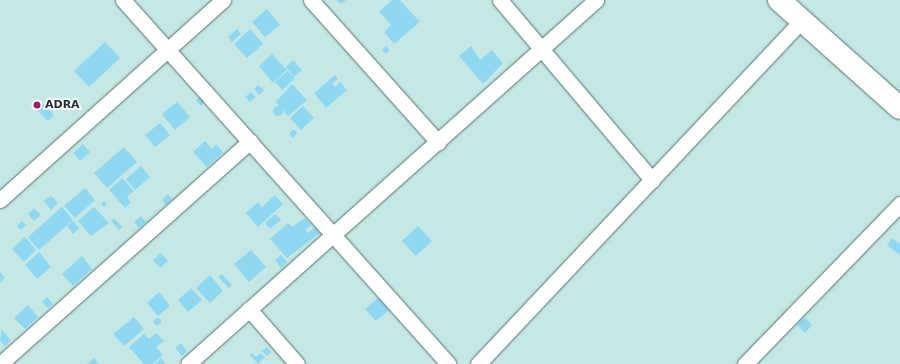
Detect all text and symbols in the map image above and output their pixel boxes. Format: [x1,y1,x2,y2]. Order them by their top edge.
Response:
place label: ADRA [45,98,80,112]
marker: ADRA [32,100,42,110]

